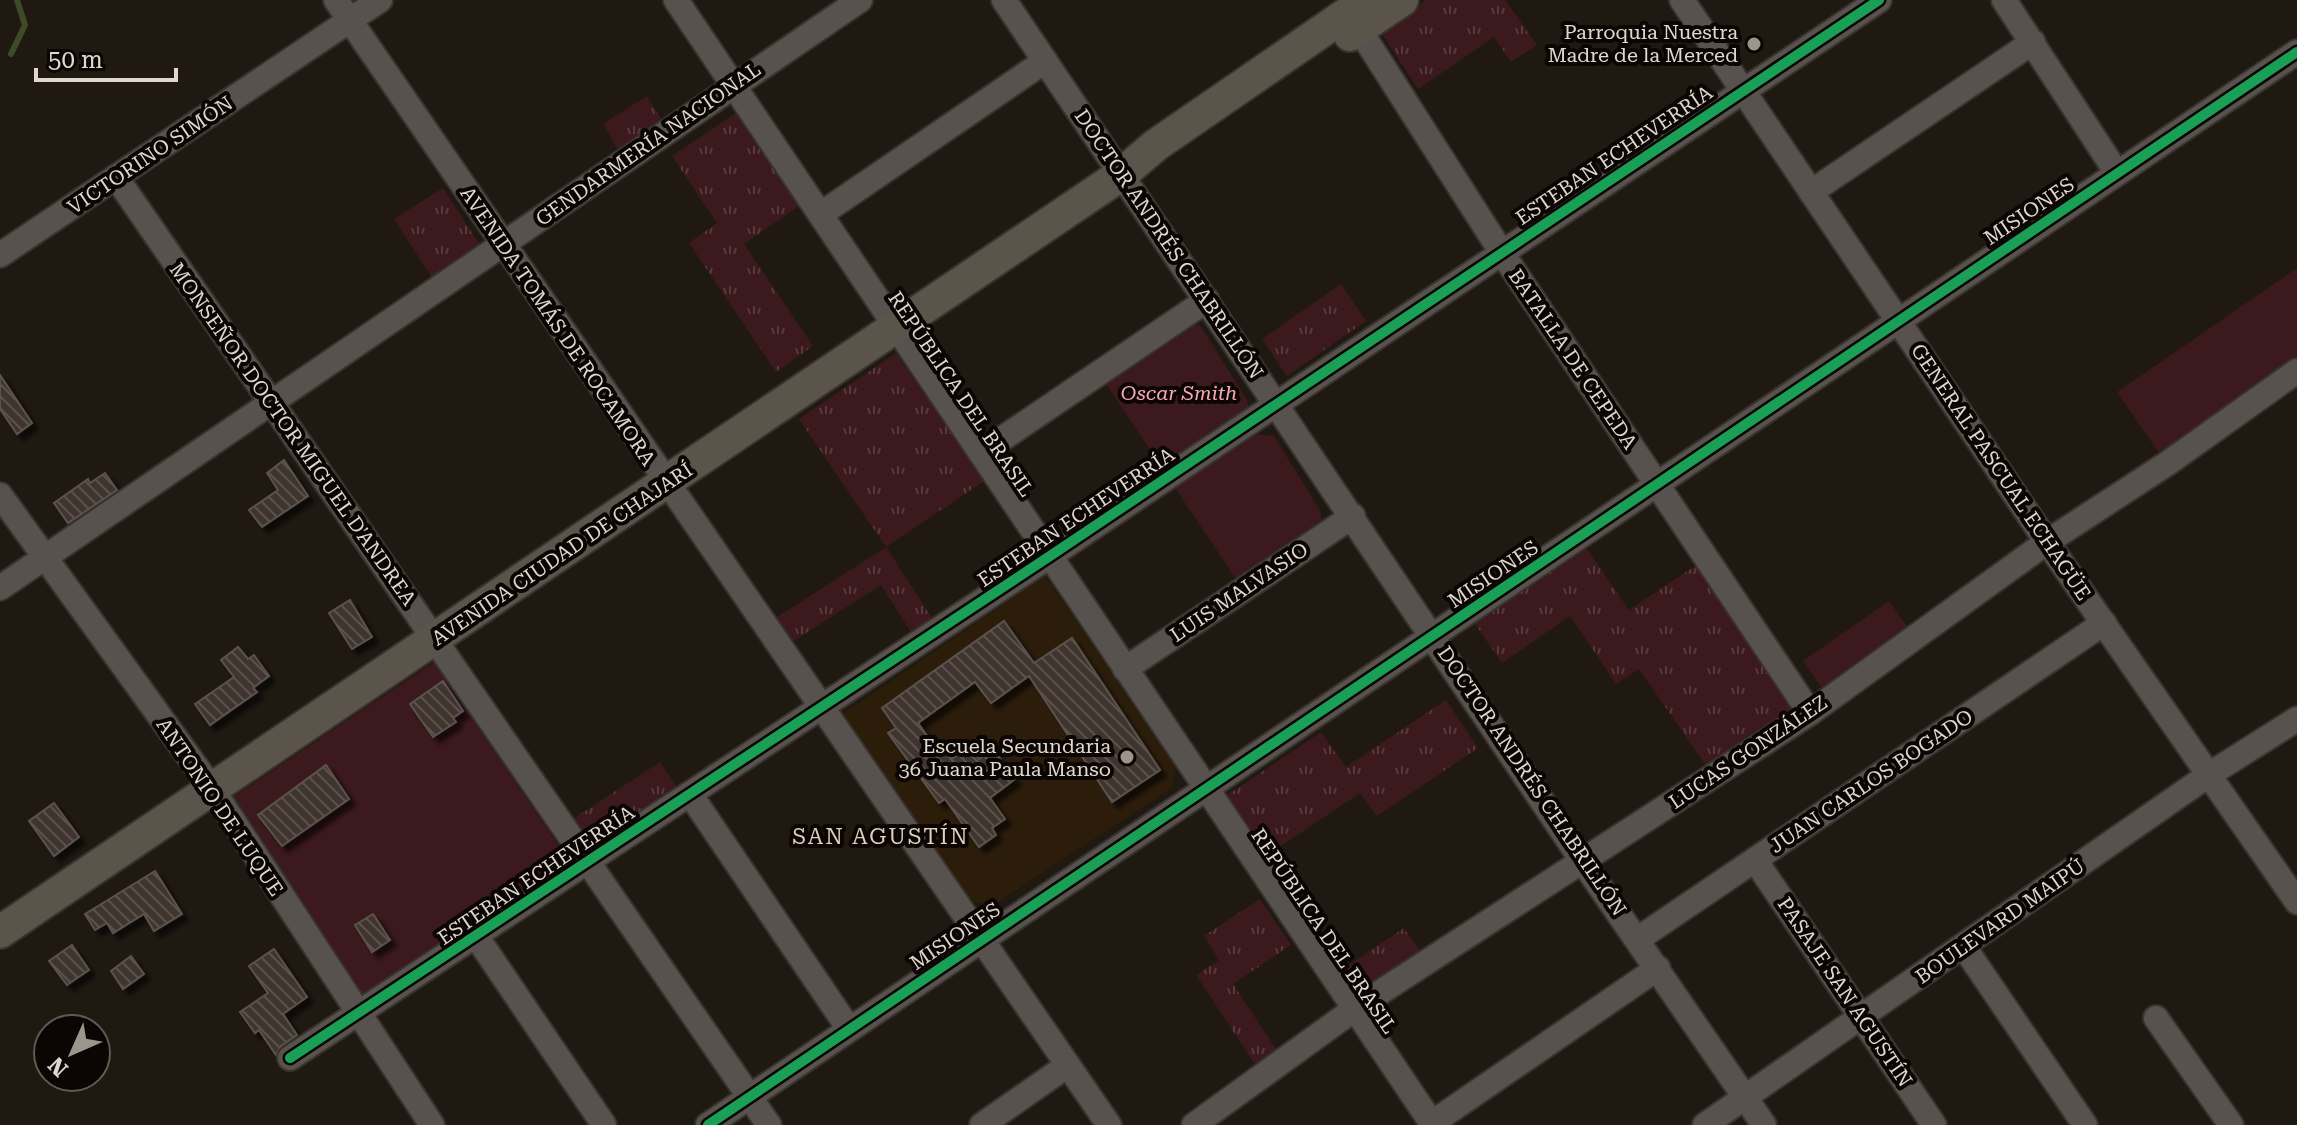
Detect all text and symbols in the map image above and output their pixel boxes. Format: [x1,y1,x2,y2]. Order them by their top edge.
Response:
place label: Parroquia Nuestra Madre de la Merced [1548,20,1738,67]
scale bar [36,32,176,82]
marker: Parroquia Nuestra Madre de la Merced [1745,35,1763,53]
text: 50 m [48,46,103,74]
street label: GENDARMERÍA NACIONAL [531,57,765,231]
street label: ESTEBAN ECHEVERRÍA [1511,80,1717,230]
street label: VICTORINO SIMÓN [63,91,237,219]
street label: DOCTOR ANDRÉS CHABRILLÓN [1070,105,1268,383]
street label: MISIONES [1979,172,2079,250]
street label: AVENIDA TOMÁS DE ROCAMORA [455,182,661,470]
street label: MONSEÑOR DOCTOR MIGUEL D'ANDREA [165,258,421,610]
street label: BATALLA DE CEPEDA [1504,264,1642,454]
street label: REPÚBLICA DEL BRASIL [883,287,1039,501]
street label: GENERAL PASCUAL ECHAGÜE [1906,339,2096,605]
park label: Oscar Smith [1121,381,1237,405]
street label: ESTEBAN ECHEVERRÍA [973,442,1179,592]
street label: AVENIDA CIUDAD DE CHAJARÍ [427,457,697,651]
street label: MISIONES [1443,535,1543,613]
street label: LUIS MALVASIO [1166,537,1312,647]
street label: DOCTOR ANDRÉS CHABRILLÓN [1433,642,1631,920]
street label: LUCAS GONZÁLEZ [1664,690,1832,814]
street label: JUAN CARLOS BOGADO [1765,704,1977,858]
street label: ANTONIO DE LUQUE [151,713,289,901]
place label: Escuela Secundaria 36 Juana Paula Manso [899,734,1111,781]
marker: Escuela Secundaria 36 Juana Paula Manso [1118,748,1136,766]
street label: ESTEBAN ECHEVERRÍA [433,800,639,950]
district label: SAN AGUSTÍN [792,823,970,849]
street label: REPÚBLICA DEL BRASIL [1246,824,1402,1038]
street label: BOULEVARD MAIPÚ [1911,853,2089,989]
street label: PASAJE SAN AGUSTÍN [1773,893,1917,1091]
street label: MISIONES [905,897,1005,975]
north arrow [32,1013,112,1093]
text: N [43,1052,73,1082]

